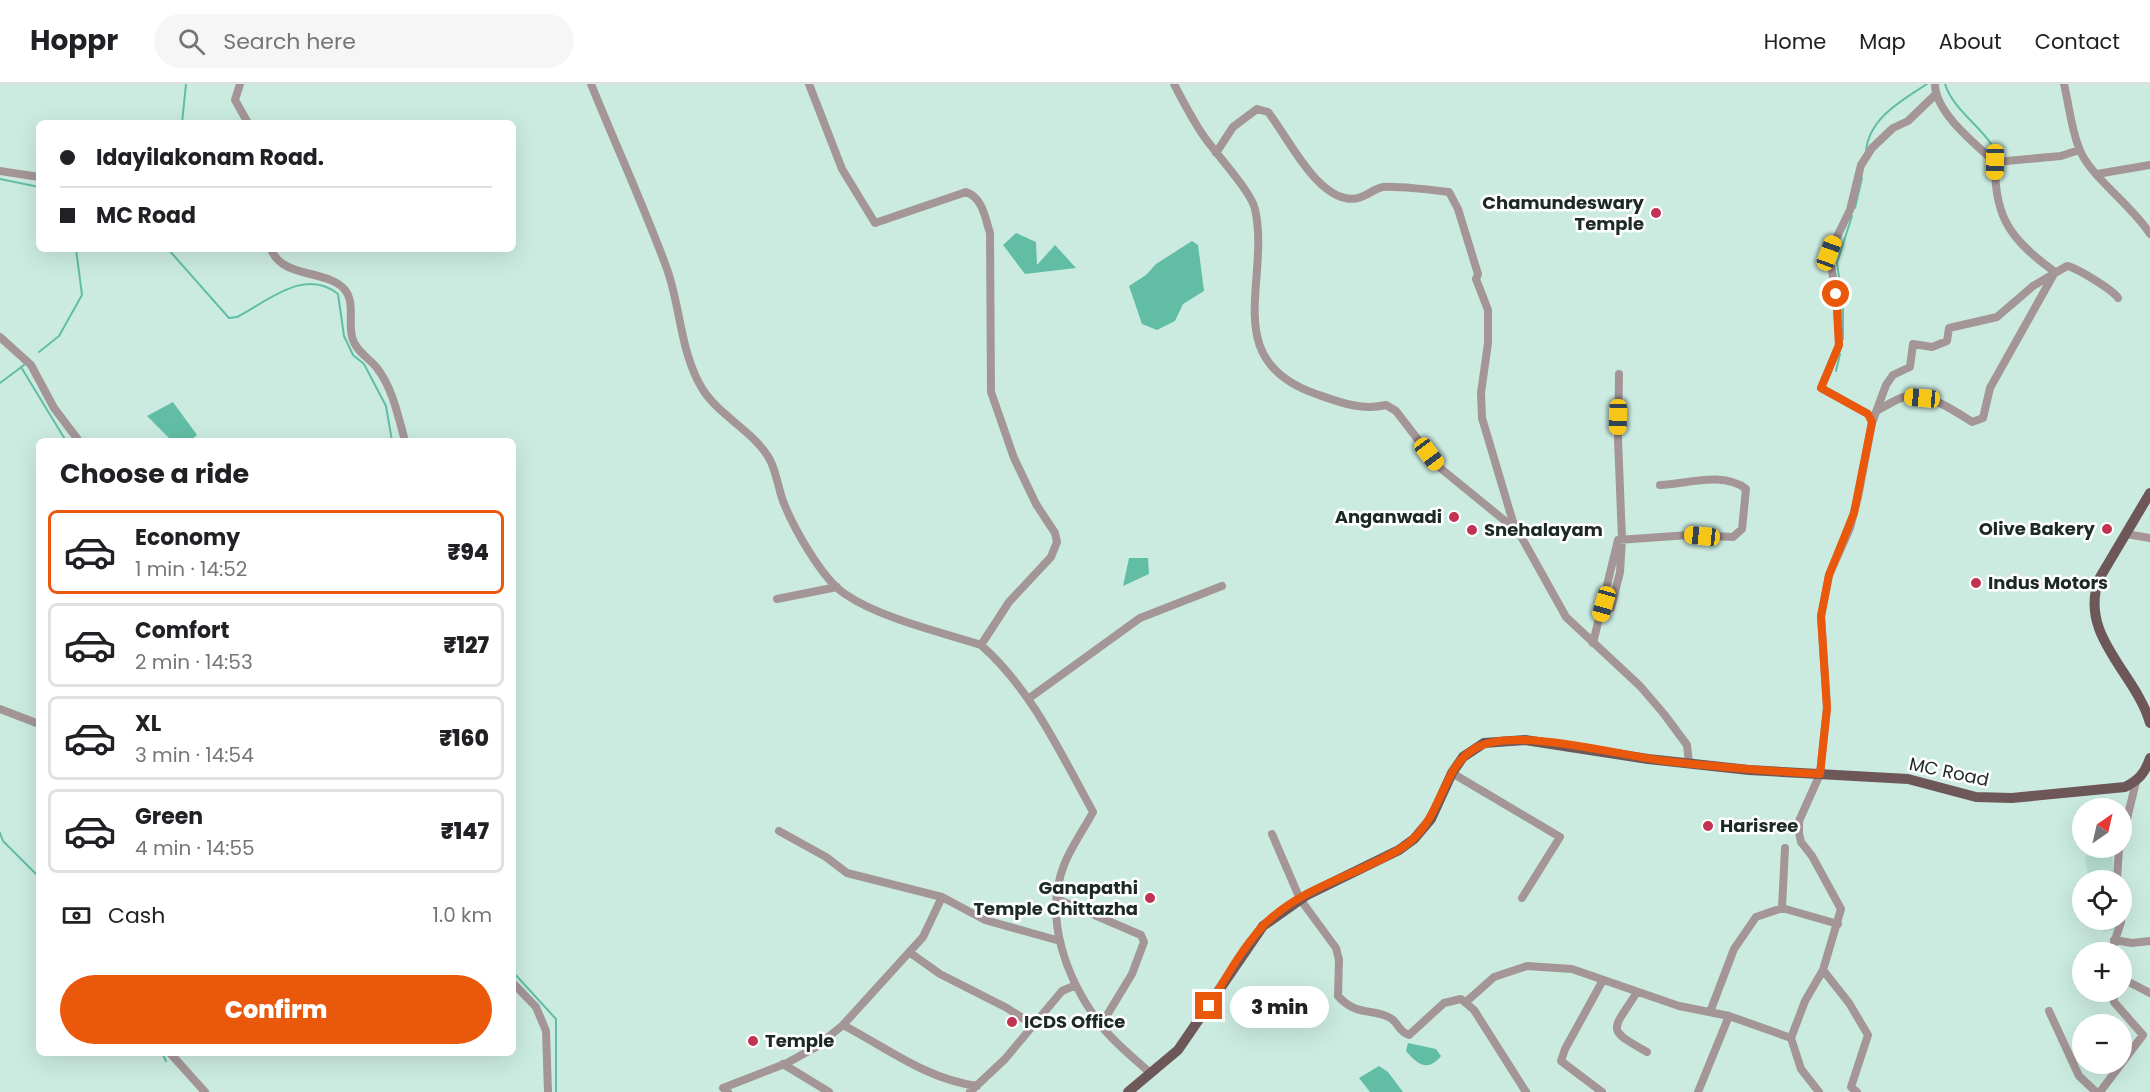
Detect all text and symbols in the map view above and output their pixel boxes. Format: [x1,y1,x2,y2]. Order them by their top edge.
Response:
search box [154,14,574,68]
text: Hoppr [30,21,118,60]
icon: search [175,25,208,58]
text: Search here [223,26,356,57]
text: Home [1764,27,1826,56]
text: Map [1859,27,1906,56]
text: About [1939,27,2002,56]
text: Contact [2035,27,2120,56]
text: Idayilakonam Road. [96,142,324,173]
car [1986,144,2004,180]
place label: Chamundeswary Temple [1482,190,1645,236]
text: MC Road [96,200,196,231]
marker: Chamundeswary Temple [1649,206,1663,220]
car [1814,233,1844,273]
route start [1822,280,1849,307]
car [1903,387,1941,409]
car [1609,399,1627,435]
car [1411,434,1447,474]
text: Choose a ride [60,455,249,492]
place label: Anganwadi [1335,504,1442,529]
marker: Anganwadi [1447,510,1461,524]
place label: Olive Bakery [1979,516,2096,541]
place label: Snehalayam [1484,517,1603,542]
text: Economy [135,522,240,553]
marker: Olive Bakery [2100,522,2114,536]
marker: Snehalayam [1465,523,1479,537]
icon: car [63,525,117,579]
car [1683,525,1721,547]
text: ₹94 [448,537,489,568]
text: 1 min · 14:52 [135,555,247,583]
place label: Indus Motors [1988,570,2108,595]
marker: Indus Motors [1969,576,1983,590]
car [1590,584,1618,624]
text: Comfort [135,615,229,646]
icon: car [63,618,117,672]
text: ₹127 [444,630,489,661]
text: 2 min · 14:53 [135,648,253,676]
text: XL [135,708,161,739]
icon: car [63,711,117,765]
text: ₹160 [439,723,489,754]
text: 3 min · 14:54 [135,741,254,769]
street label: MC Road [1907,751,1991,792]
north arrow [2072,798,2132,858]
map controls [2072,798,2132,1074]
text: Green [135,801,203,832]
icon: car [63,804,117,858]
place label: Harisree [1720,813,1798,838]
text: ₹147 [441,816,489,847]
marker: Harisree [1701,819,1715,833]
text: 4 min · 14:55 [135,834,255,862]
button: locate [2072,870,2132,930]
place label: Ganapathi Temple Chittazha [973,875,1138,921]
marker: Ganapathi Temple Chittazha [1143,891,1157,905]
icon: cash [60,899,93,932]
text: Cash [108,900,165,931]
text: 1.0 km [433,901,492,929]
button: + [2072,942,2132,1002]
button: Confirm [60,975,492,1044]
callout: 3 min [1230,985,1329,1027]
route end [1195,992,1222,1019]
text: 3 min [1251,993,1308,1021]
place label: ICDS Office [1024,1009,1125,1034]
button: − [2072,1014,2132,1074]
marker: ICDS Office [1005,1015,1019,1029]
place label: Temple [765,1028,834,1053]
marker: Temple [746,1034,760,1048]

